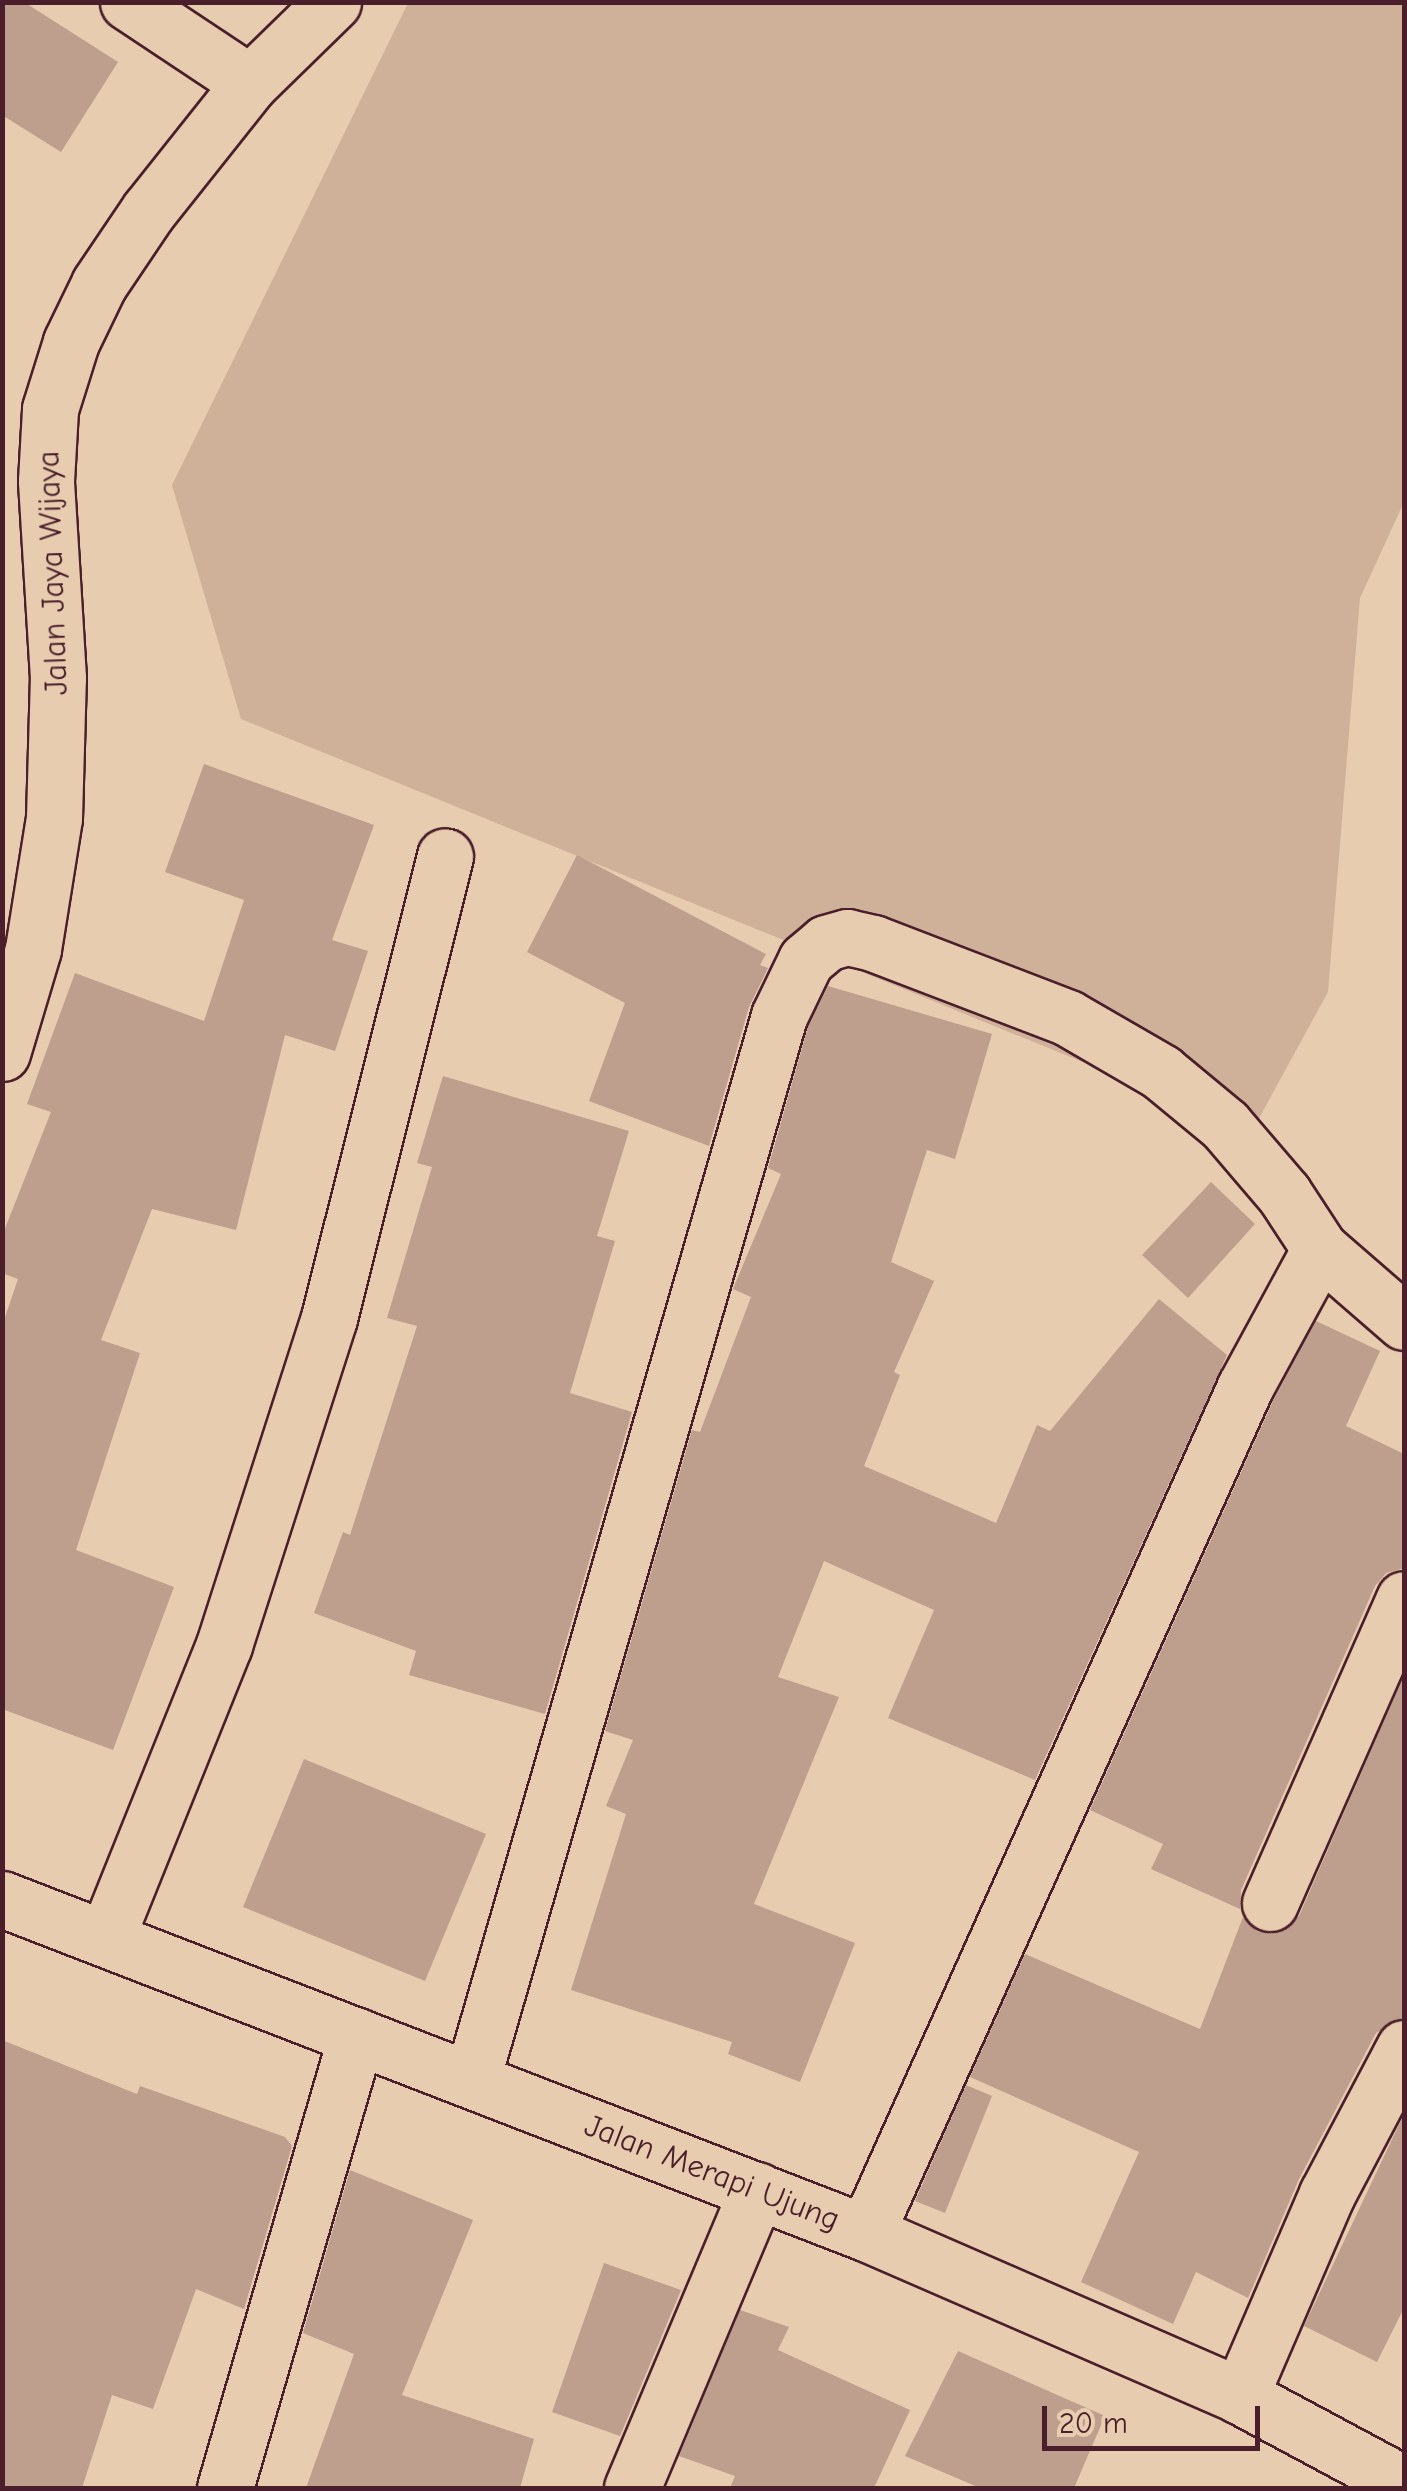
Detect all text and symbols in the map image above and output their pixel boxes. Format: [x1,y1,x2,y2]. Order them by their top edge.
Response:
street label: Jalan Jaya Wijaya [30,450,76,696]
street label: Jalan Merapi Ujung [579,2107,845,2239]
scale bar [1047,2386,1264,2448]
text: 20 m [1059,2406,1128,2441]

